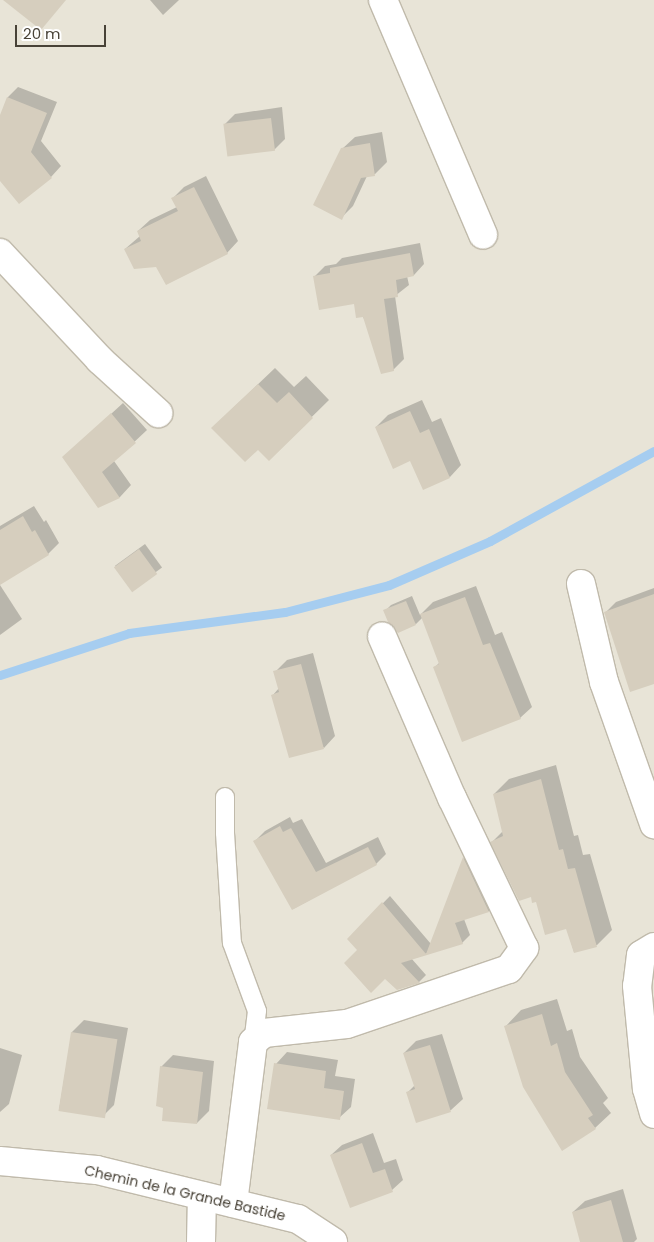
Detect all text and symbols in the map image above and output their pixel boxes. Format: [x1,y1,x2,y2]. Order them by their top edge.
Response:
scale bar [18,15,109,47]
text: 20 m [23,23,61,44]
street label: Chemin de la Grande Bastide [83,1162,287,1224]

